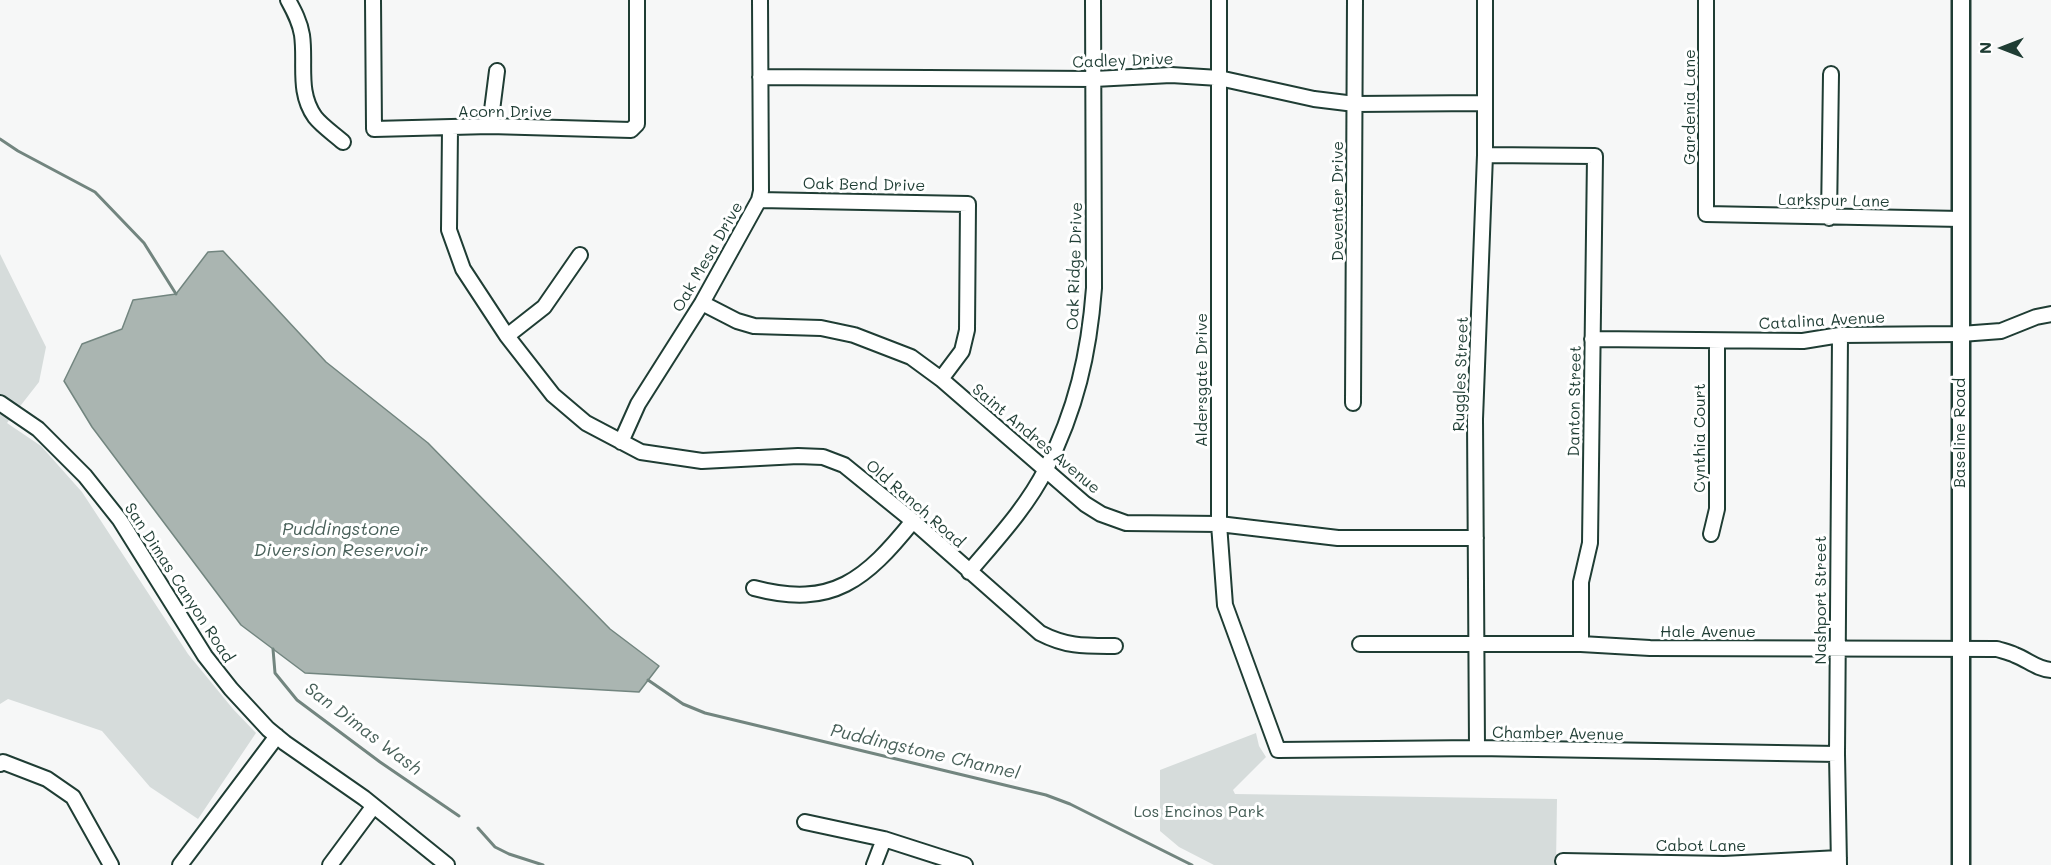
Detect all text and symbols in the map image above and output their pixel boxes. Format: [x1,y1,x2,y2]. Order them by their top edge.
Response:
north arrow [1973,18,2033,78]
text: N [1974,42,1995,54]
street label: Gardenia Lane [1680,49,1700,165]
street label: Cadley Drive [1072,50,1174,72]
street label: Acorn Drive [458,102,552,122]
street label: Deventer Drive [1328,141,1348,261]
street label: Oak Bend Drive [803,174,925,196]
street label: Larkspur Lane [1778,190,1890,212]
street label: Oak Mesa Drive [669,198,747,316]
street label: Oak Ridge Drive [1063,202,1087,330]
street label: Catalina Avenue [1758,308,1886,334]
street label: Aldersgate Drive [1192,313,1212,447]
street label: Ruggles Street [1449,316,1473,432]
street label: Danton Street [1564,345,1586,457]
street label: Baseline Road [1950,378,1970,488]
street label: Saint Andres Avenue [968,380,1104,498]
street label: Cynthia Court [1690,383,1710,493]
street label: Old Ranch Road [862,456,968,552]
street label: San Dimas Canyon Road [120,500,238,666]
water label: Puddingstone Diversion Reservoir [254,518,428,560]
street label: Nashport Street [1811,535,1831,665]
street label: Hale Avenue [1660,622,1756,642]
water label: San Dimas Wash [300,678,426,780]
water label: Puddingstone Channel [828,720,1022,784]
street label: Chamber Avenue [1492,723,1624,745]
park label: Los Encinos Park [1134,802,1264,822]
street label: Cabot Lane [1656,836,1746,856]

